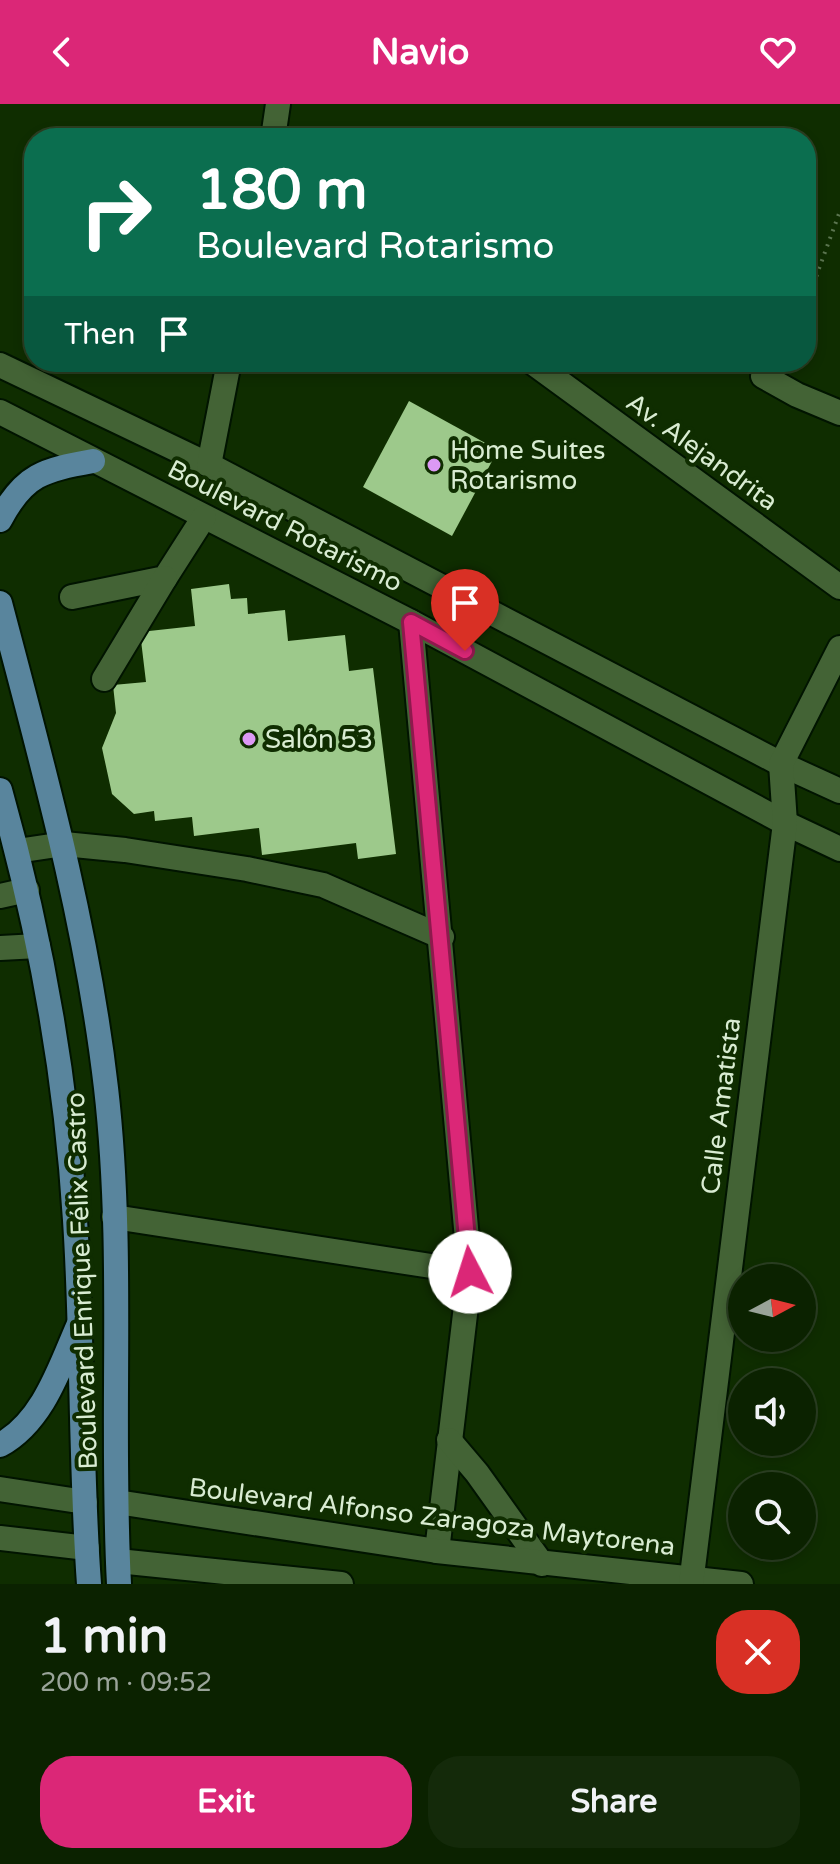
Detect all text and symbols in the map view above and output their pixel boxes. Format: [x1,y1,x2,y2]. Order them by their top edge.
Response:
icon: back [40,30,84,74]
icon: heart [756,30,800,74]
text: Navio [371,31,469,74]
text: 180 m [196,157,367,224]
icon: right [64,160,168,264]
text: Boulevard Rotarismo [196,225,555,268]
icon: arrive [152,312,196,356]
text: Then [64,316,136,353]
street label: Av. Alejandrita [620,387,784,517]
place label: Home Suites Rotarismo [450,435,605,496]
street label: Boulevard Rotarismo [163,453,407,599]
marker: Home Suites Rotarismo [425,456,443,474]
pin [431,569,499,651]
icon: arrive [443,581,487,625]
place label: Salón 53 [265,724,373,755]
marker: Salón 53 [240,730,258,748]
street label: Calle Amatista [695,1016,747,1196]
street label: Boulevard Enrique Félix Castro [60,1092,104,1470]
position arrow [428,1230,512,1314]
north arrow [728,1264,816,1352]
map controls [728,1264,816,1560]
button: sound [728,1368,816,1456]
street label: Boulevard Alfonso Zaragoza Maytorena [187,1472,677,1562]
button: search [728,1472,816,1560]
text: 1 min [40,1608,168,1666]
button: close [716,1610,800,1694]
text: 200 m · 09:52 [40,1667,212,1698]
button: Exit [40,1756,412,1848]
button: Share [428,1756,800,1848]

